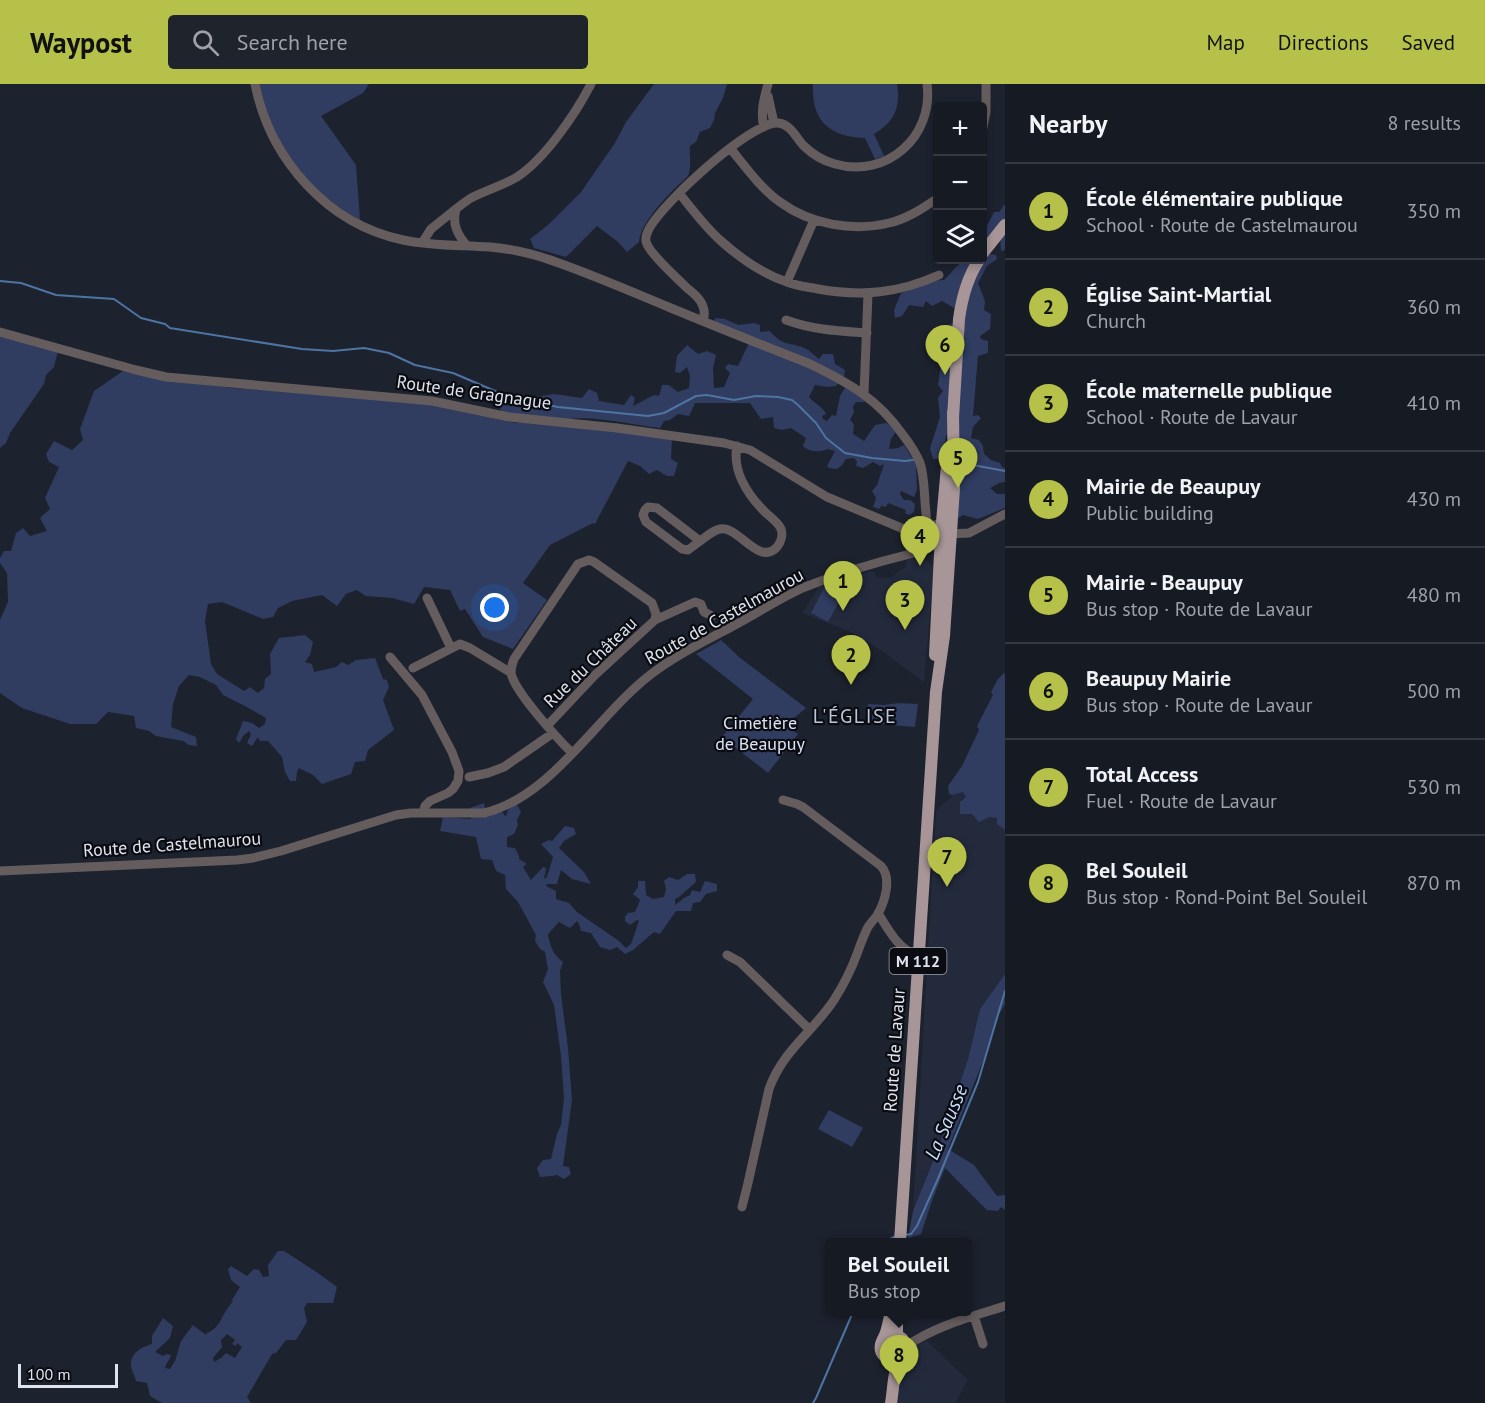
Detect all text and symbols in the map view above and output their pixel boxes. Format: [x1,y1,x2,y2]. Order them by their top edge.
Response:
search box [168,15,588,69]
text: Waypost [30,24,132,61]
icon: search [189,26,222,59]
text: Search here [237,28,348,56]
text: Map [1206,29,1245,56]
text: Directions [1278,29,1369,56]
text: Saved [1402,29,1455,56]
map controls [933,102,987,264]
button: + [933,102,987,156]
text: Nearby [1029,107,1107,140]
text: 8 results [1388,110,1461,136]
button: − [933,156,987,210]
text: École élémentaire publique [1086,184,1343,212]
text: 1 [1043,198,1054,224]
text: 350 m [1407,198,1461,224]
button: layers [933,210,987,264]
text: School · Route de Castelmaurou [1086,212,1358,238]
text: Église Saint-Martial [1086,280,1271,308]
text: 2 [1043,294,1054,320]
text: 360 m [1407,294,1461,320]
text: Church [1086,308,1146,334]
pin: 6 [926,326,964,375]
street label: Route de Gragnague [395,370,553,414]
text: École maternelle publique [1086,376,1332,404]
text: 3 [1043,390,1054,416]
text: 410 m [1407,390,1461,416]
text: School · Route de Lavaur [1086,404,1298,430]
pin: 5 [938,438,978,488]
text: Mairie de Beaupuy [1086,472,1261,500]
text: 4 [1043,486,1054,512]
text: 430 m [1407,486,1461,512]
text: Public building [1086,500,1214,526]
pin: 4 [900,516,940,566]
pin: 1 [824,562,862,611]
street label: Route de Castelmaurou [641,563,807,669]
text: Mairie - Beaupuy [1086,568,1243,596]
pin: 3 [886,580,924,630]
text: 5 [1043,582,1054,608]
text: 480 m [1407,582,1461,608]
your location [480,593,509,622]
text: Bus stop · Route de Lavaur [1086,596,1313,622]
street label: Rue du Château [538,612,642,712]
pin: 2 [832,636,870,685]
text: Beaupuy Mairie [1086,664,1231,692]
text: 6 [1043,678,1054,704]
text: 500 m [1407,678,1461,704]
text: Bus stop · Route de Lavaur [1086,692,1313,718]
district label: L'ÉGLISE [813,703,897,729]
park label: Cimetière de Beaupuy [715,711,805,755]
text: Total Access [1086,760,1198,788]
text: 7 [1043,774,1054,800]
text: 530 m [1407,774,1461,800]
text: Fuel · Route de Lavaur [1086,788,1277,814]
street label: Route de Castelmaurou [82,826,262,862]
pin: 7 [928,838,966,887]
text: Bel Souleil [1086,856,1188,884]
text: 8 [1043,870,1054,896]
text: 870 m [1407,870,1461,896]
text: Bus stop · Rond-Point Bel Souleil [1086,884,1367,910]
road number: M 112 [890,948,946,974]
street label: Route de Lavaur [878,987,910,1113]
water label: La Sausse [919,1080,974,1164]
popup [825,1238,972,1316]
text: Bel Souleil [848,1250,949,1278]
text: Bus stop [848,1278,920,1304]
pin: 8 [880,1336,918,1385]
scale bar [18,1361,118,1388]
text: 100 m [27,1364,70,1384]

